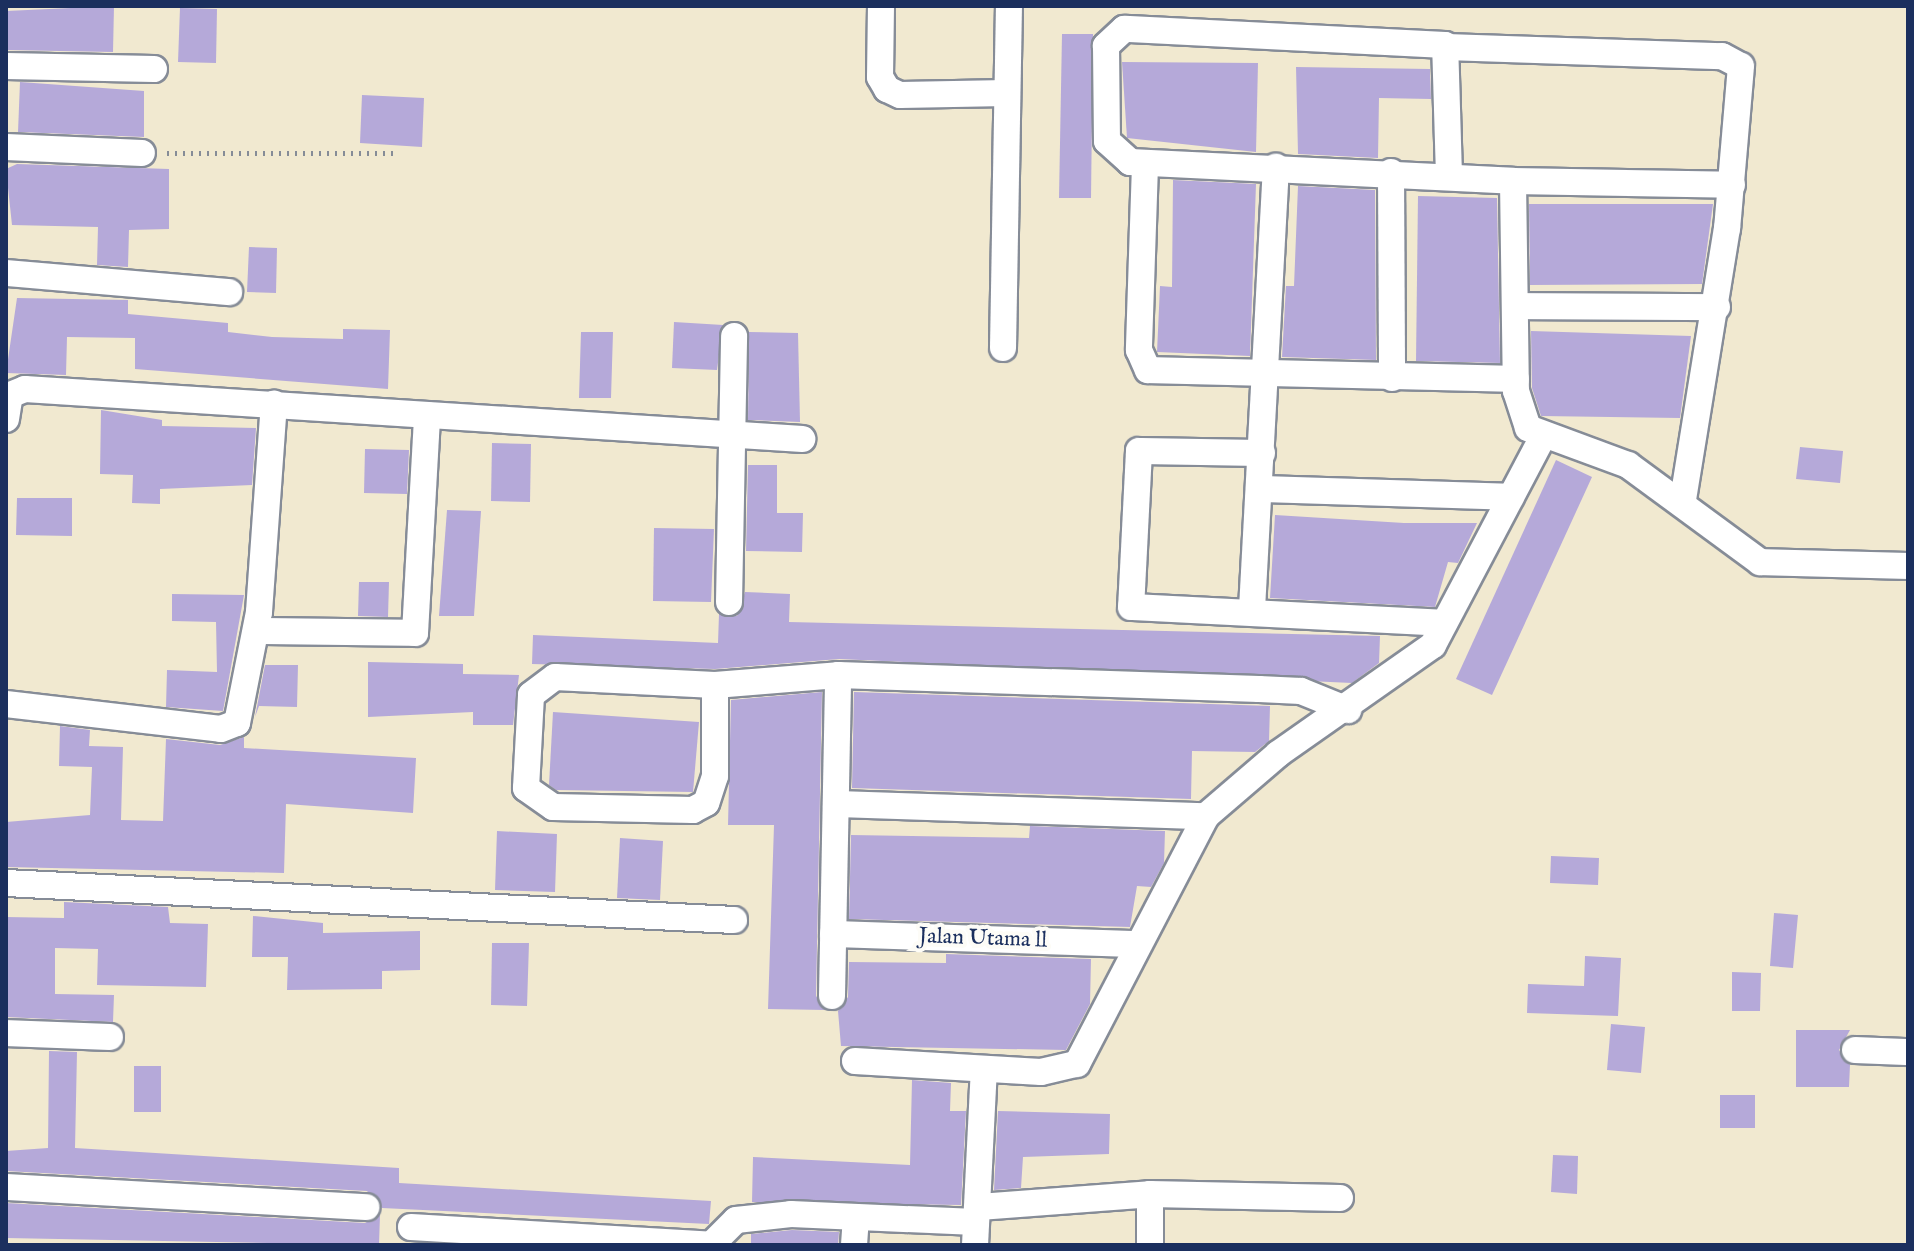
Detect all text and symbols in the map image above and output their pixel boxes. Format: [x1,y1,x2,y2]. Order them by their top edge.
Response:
street label: Jalan Utama ll [918,924,1048,954]

